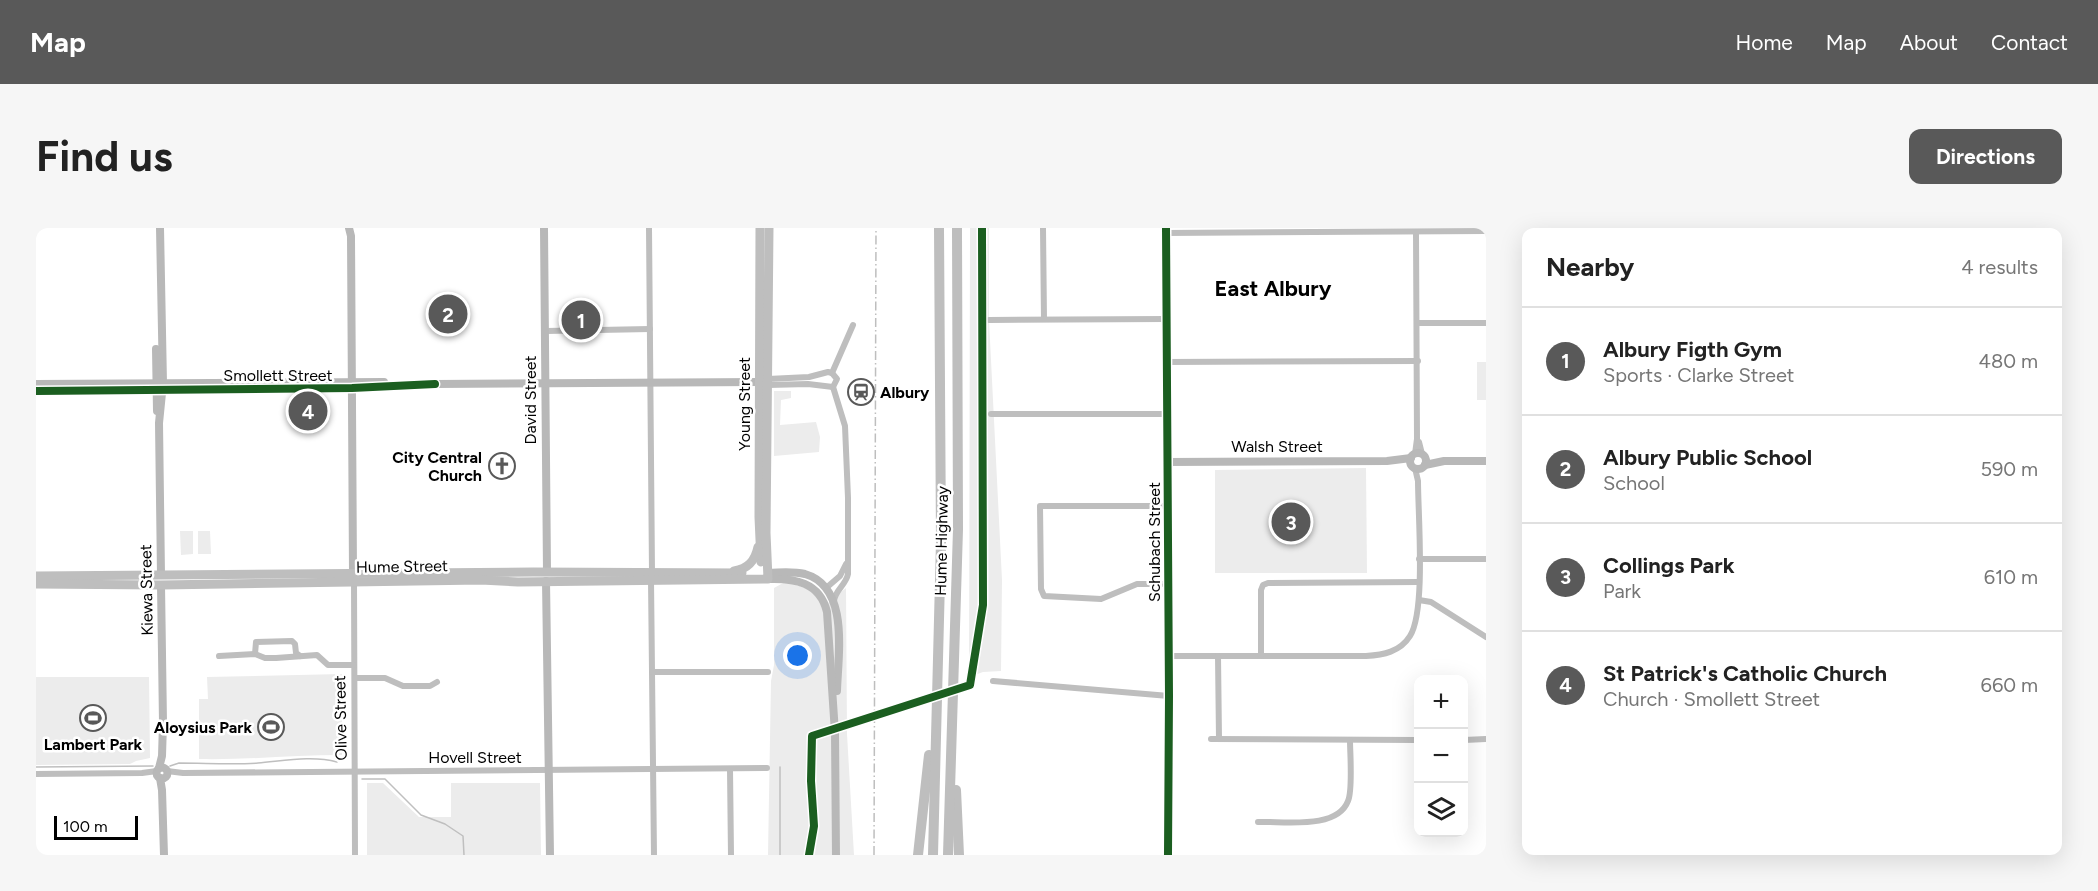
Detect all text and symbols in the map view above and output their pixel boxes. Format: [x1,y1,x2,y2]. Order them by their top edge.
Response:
text: Map [30,25,86,59]
text: Home [1736,30,1793,55]
text: Map [1826,30,1867,55]
text: About [1900,30,1958,55]
text: Contact [1991,30,2068,55]
button: Directions [1909,129,2062,184]
text: Find us [36,131,173,182]
text: Nearby [1546,251,1634,283]
text: 4 results [1961,255,2038,279]
district label: East Albury [1215,275,1332,302]
pin: 2 [428,292,468,337]
pin: 1 [562,298,600,343]
text: Albury Figth Gym [1603,336,1782,363]
text: 1 [1561,349,1570,373]
text: 480 m [1979,349,2038,373]
street label: David Street [521,355,540,445]
street label: Young Street [735,357,754,451]
text: Sports · Clarke Street [1603,363,1794,387]
street label: Smollett Street [223,366,333,385]
station icon: Albury [846,377,876,407]
place label: Albury [880,383,930,402]
pin: 4 [288,388,328,434]
street label: Walsh Street [1231,437,1323,456]
text: Albury Public School [1603,444,1812,471]
place label: City Central Church [392,448,482,485]
church icon: City Central Church [487,451,517,481]
text: 2 [1560,457,1571,481]
text: 590 m [1980,457,2038,481]
text: School [1603,471,1665,495]
street label: Schubach Street [1145,482,1164,602]
street label: Hume Highway [931,485,952,596]
pin: 3 [1272,500,1310,544]
street label: Kiewa Street [136,544,157,636]
text: Collings Park [1603,552,1734,579]
street label: Hume Street [356,556,448,577]
text: 3 [1560,565,1571,589]
text: 610 m [1984,565,2038,589]
text: Park [1603,579,1641,603]
your location [783,641,812,670]
text: St Patrick's Catholic Church [1603,660,1887,687]
text: 4 [1559,673,1572,697]
text: 660 m [1981,673,2038,697]
street label: Olive Street [330,675,351,761]
map controls [1414,675,1468,837]
button: + [1414,675,1468,729]
text: Church · Smollett Street [1603,687,1820,711]
sports icon: Lambert Park [78,703,108,733]
sports icon: Aloysius Park [256,712,286,742]
place label: Aloysius Park [154,718,252,737]
button: − [1414,729,1468,783]
place label: Lambert Park [44,735,143,754]
street label: Hovell Street [428,748,522,767]
button: layers [1414,783,1468,837]
scale bar [54,813,138,840]
text: 100 m [63,817,108,836]

